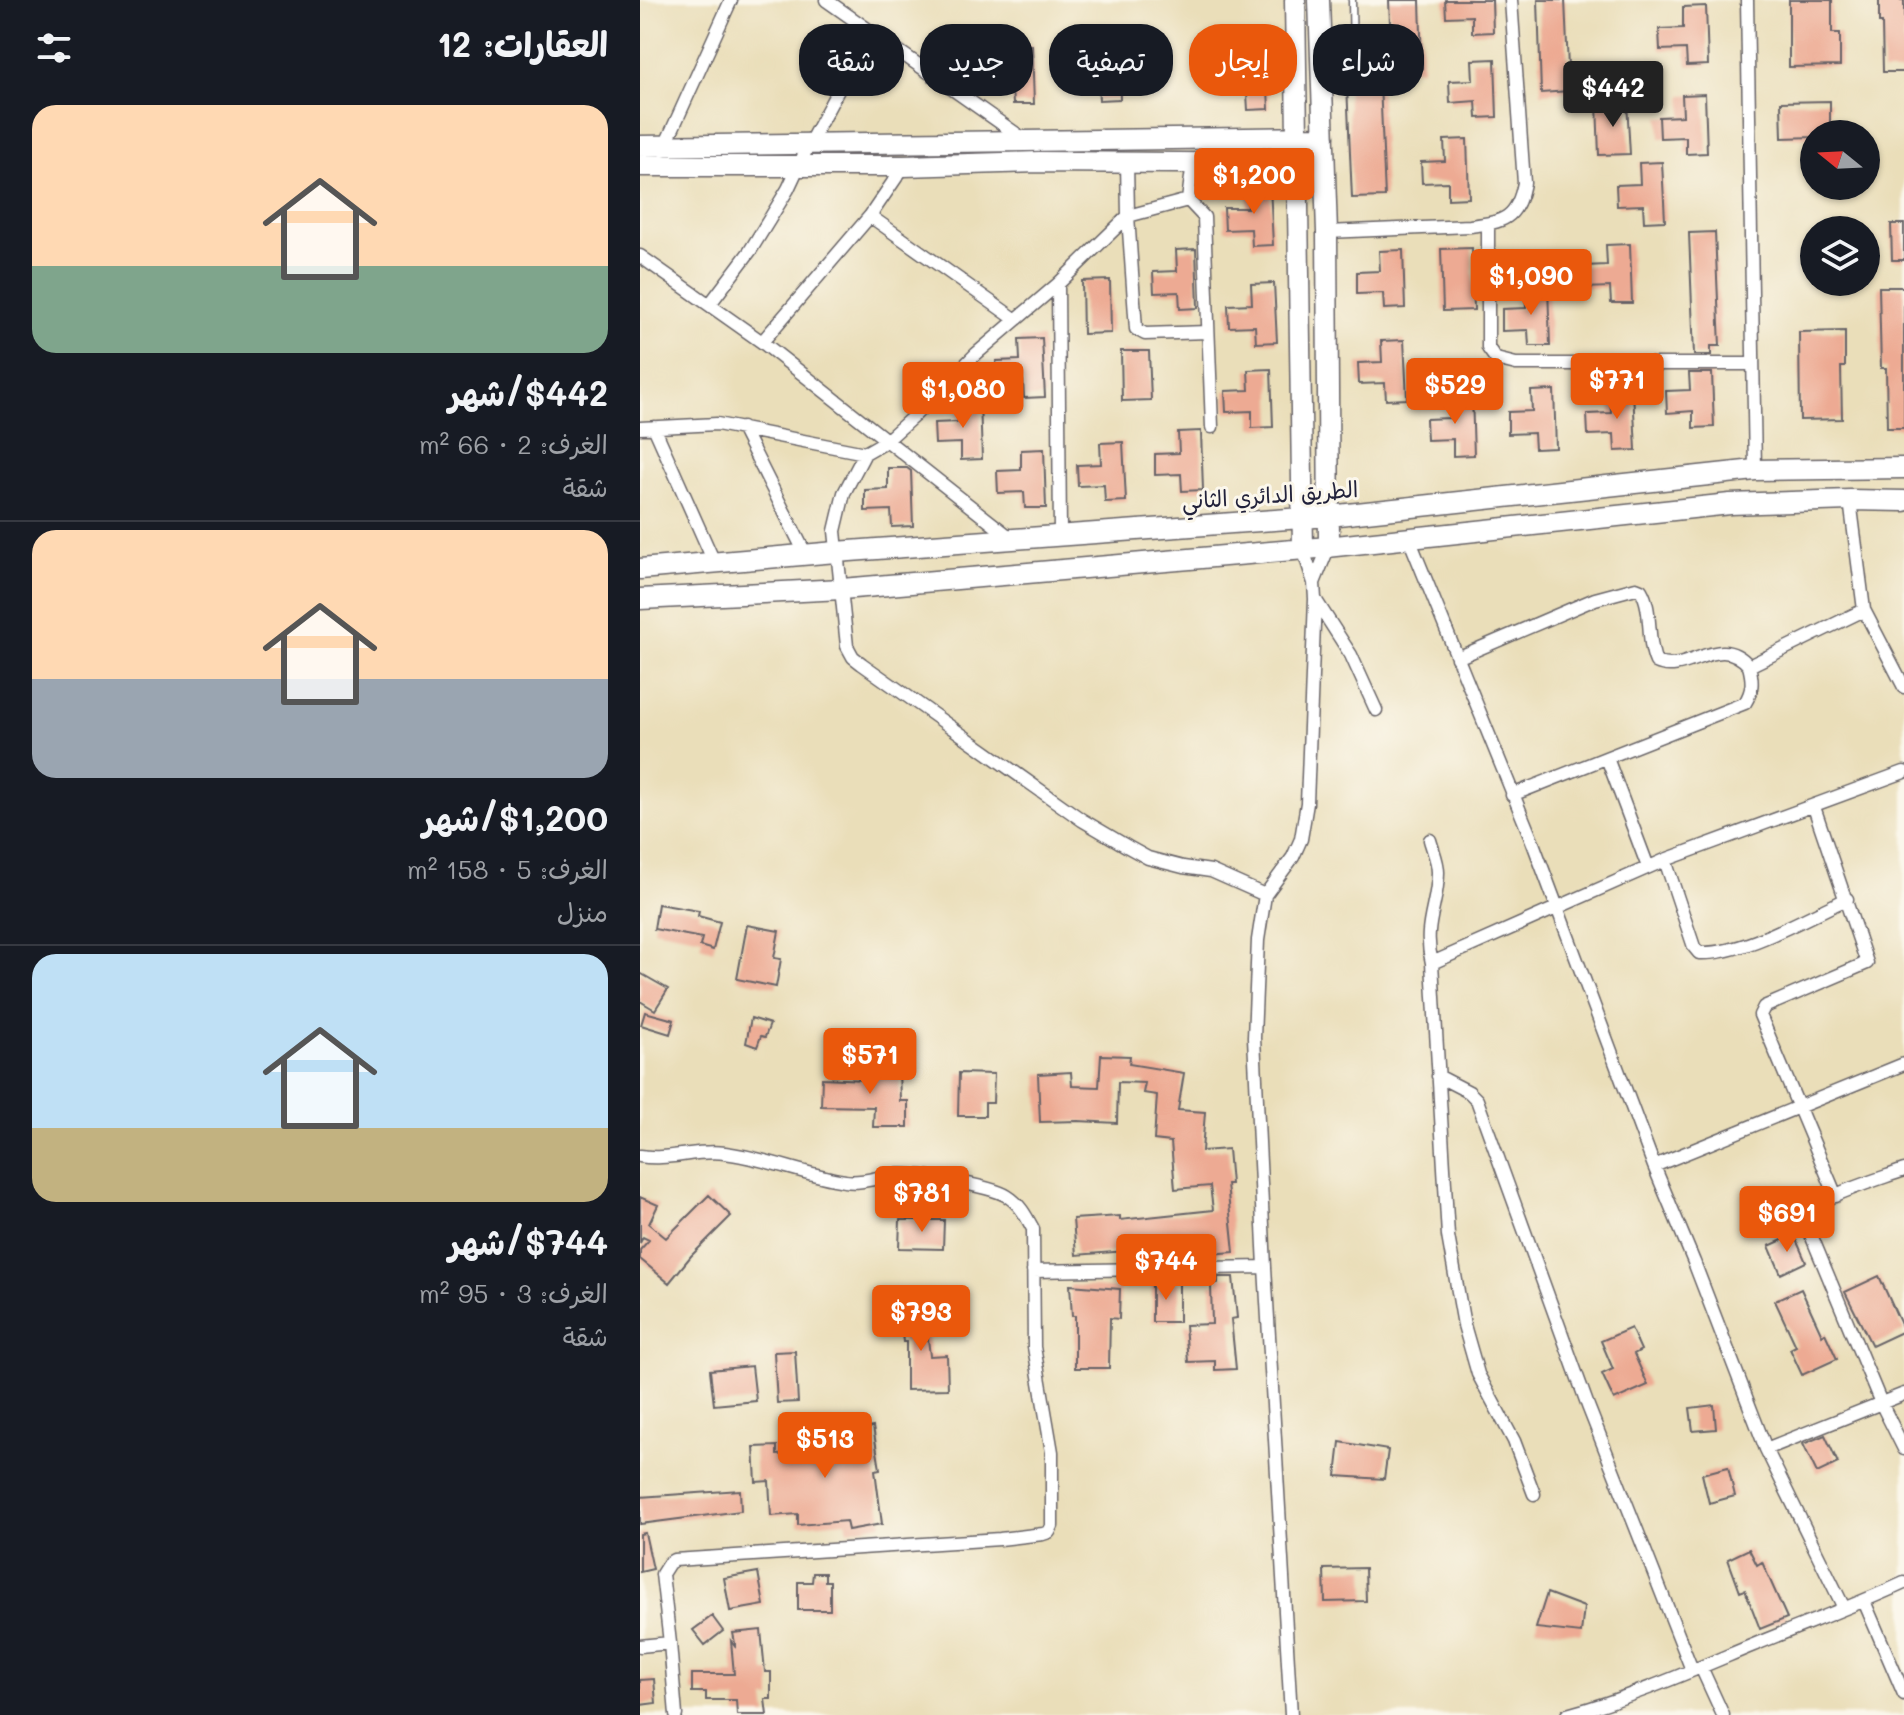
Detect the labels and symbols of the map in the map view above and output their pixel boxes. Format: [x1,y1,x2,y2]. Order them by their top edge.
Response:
pin: $442 [1566,61,1660,129]
north arrow [1800,120,1880,200]
pin: $1,200 [1189,148,1319,216]
pin: $1,090 [1466,249,1596,317]
pin: $771 [1570,353,1664,421]
pin: $529 [1408,358,1502,426]
pin: $1,080 [898,362,1028,430]
street label: الطريق الدائري الثاني [1181,474,1360,521]
pin: $571 [823,1028,917,1096]
pin: $781 [875,1166,969,1234]
pin: $691 [1740,1186,1834,1254]
pin: $744 [1119,1234,1213,1302]
pin: $793 [874,1285,968,1353]
pin: $513 [778,1412,872,1480]

